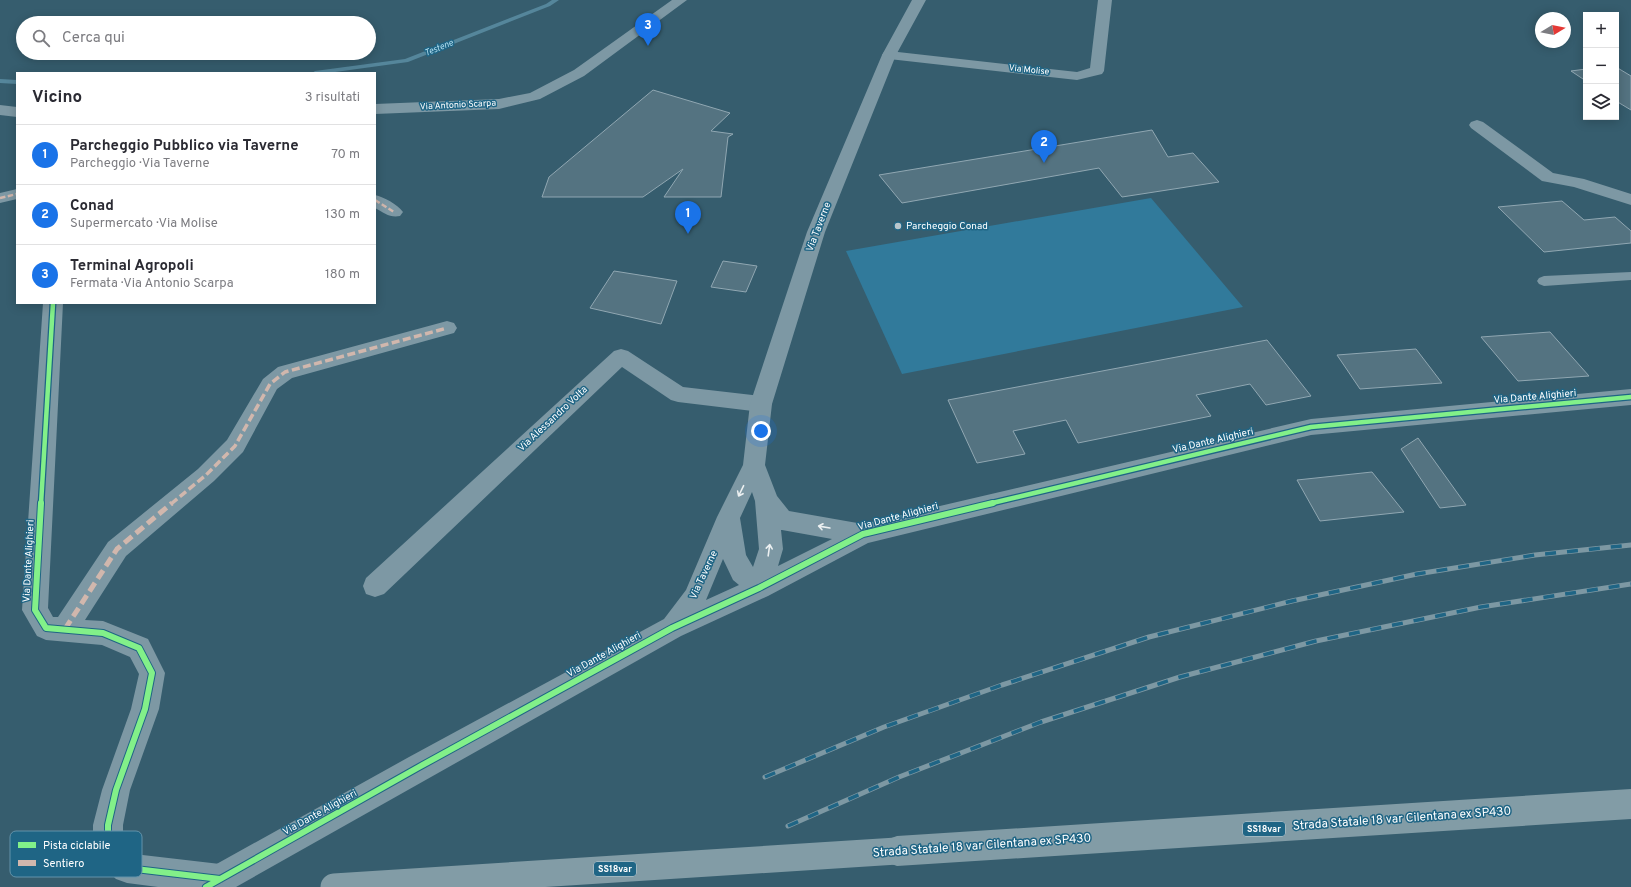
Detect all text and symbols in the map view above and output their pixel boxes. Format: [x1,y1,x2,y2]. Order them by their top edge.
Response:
north arrow [1535,12,1571,48]
map controls [1583,12,1619,120]
button: + [1583,12,1619,48]
pin: 3 [635,13,661,46]
search box [16,16,376,60]
icon: search [30,27,52,49]
text: Cerca qui [62,29,125,48]
water label: Testene [423,37,455,59]
button: − [1583,48,1619,84]
street label: Via Molise [1008,62,1050,78]
button: layers [1583,84,1619,120]
text: Vicino [32,87,82,109]
text: 3 risultati [305,90,360,106]
street label: Via Antonio Scarpa [420,97,497,112]
pin: 2 [1031,130,1057,163]
text: Parcheggio Pubblico via Taverne [70,137,299,156]
text: 1 [42,147,48,163]
text: 70 m [331,147,360,163]
text: Parcheggio · Via Taverne [70,156,210,172]
text: Conad [70,197,114,216]
street label: Via Taverne [804,200,834,254]
pin: 1 [675,201,701,234]
text: 2 [41,207,49,223]
text: 130 m [325,207,360,223]
text: Supermercato · Via Molise [70,216,218,232]
place label: Parcheggio Conad [906,220,988,233]
marker: Parcheggio Conad [893,221,903,231]
text: Terminal Agropoli [70,257,194,276]
text: 3 [41,267,49,283]
text: 180 m [325,267,360,283]
text: Fermata · Via Antonio Scarpa [70,276,234,292]
street label: Via Alessandro Volta [515,383,591,455]
street label: Via Dante Alighieri [1493,387,1577,407]
your location [751,421,771,441]
street label: Via Dante Alighieri [1171,425,1255,457]
one-way arrow [737,485,744,497]
street label: Via Dante Alighieri [856,500,940,534]
street label: Via Dante Alighieri [20,519,38,603]
one-way arrow [818,523,831,531]
one-way arrow [765,544,773,557]
street label: Via Taverne [687,549,721,601]
street label: Via Dante Alighieri [565,629,643,681]
street label: Via Dante Alighieri [281,787,359,839]
street label: Strada Statale 18 var Cilentana ex SP430 [1292,803,1512,835]
road number: SS18var [1243,822,1285,836]
street label: Strada Statale 18 var Cilentana ex SP430 [872,830,1092,862]
legend [10,831,142,877]
text: Pista ciclabile [43,839,111,853]
text: Sentiero [43,857,84,871]
road number: SS18var [594,862,636,876]

